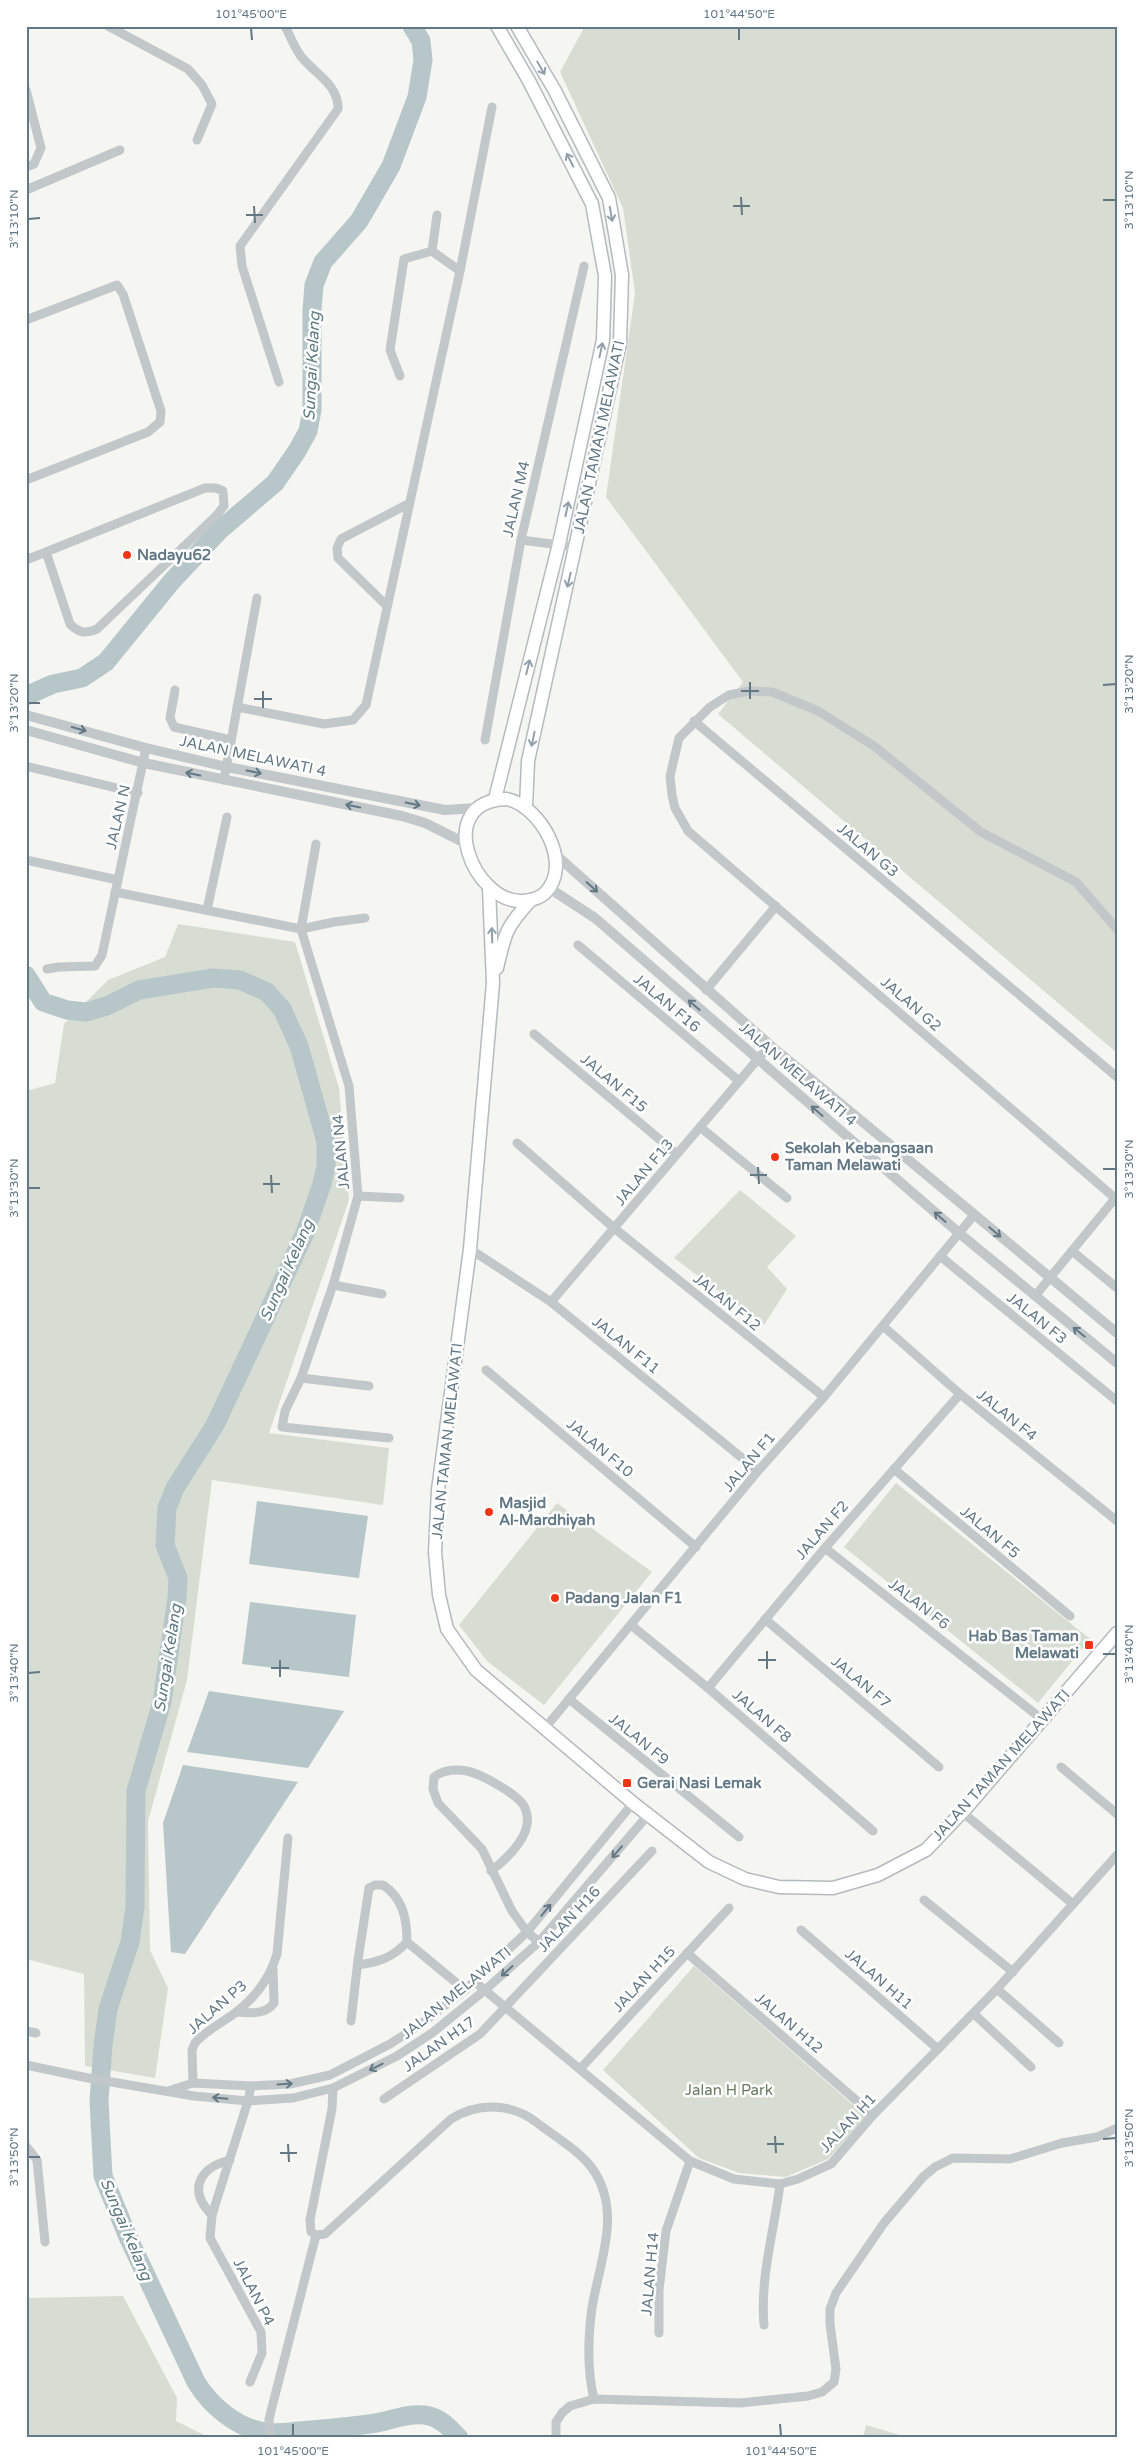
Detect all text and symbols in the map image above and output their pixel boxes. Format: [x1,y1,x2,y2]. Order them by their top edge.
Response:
text: 101°45'00"E [215,7,287,21]
text: 101°44'50"E [703,7,775,21]
one-way arrow [537,61,547,75]
one-way arrow [565,152,575,167]
text: 3°13'10"N [1122,170,1136,230]
text: 3°13'10"N [7,189,21,249]
one-way arrow [607,206,617,222]
water label: Sungai Kelang [299,310,325,421]
street label: JALAN TAMAN MELAWATI [570,339,628,535]
one-way arrow [597,343,606,359]
street label: JALAN M4 [499,459,533,539]
one-way arrow [563,502,572,518]
place label: Nadayu62 [137,546,211,565]
marker: Nadayu62 [121,549,133,561]
one-way arrow [564,572,573,588]
text: 3°13'20"N [1122,654,1136,714]
one-way arrow [524,660,534,676]
text: 3°13'20"N [7,673,21,733]
one-way arrow [71,725,87,734]
one-way arrow [528,730,537,746]
street label: JALAN MELAWATI 4 [178,732,328,780]
one-way arrow [186,768,202,778]
one-way arrow [245,768,261,778]
street label: JALAN N [102,783,134,851]
one-way arrow [405,799,421,809]
one-way arrow [345,801,361,810]
street label: JALAN G3 [834,819,902,881]
one-way arrow [586,881,599,893]
one-way arrow [487,928,496,944]
street label: JALAN F16 [630,970,704,1036]
street label: JALAN G2 [877,973,945,1035]
one-way arrow [688,999,701,1011]
street label: JALAN MELAWATI 4 [736,1018,860,1130]
street label: JALAN F15 [577,1050,651,1116]
one-way arrow [811,1106,824,1117]
street label: JALAN N4 [329,1114,353,1190]
street label: JALAN F13 [611,1135,677,1209]
place label: Sekolah Kebangsaan Taman Melawati [784,1139,933,1174]
text: 3°13'30"N [1122,1139,1136,1199]
marker: Sekolah Kebangsaan Taman Melawati [769,1151,781,1163]
text: 3°13'30"N [7,1158,21,1218]
one-way arrow [934,1212,947,1223]
water label: Sungai Kelang [256,1216,319,1324]
one-way arrow [988,1227,1001,1238]
street label: JALAN F12 [690,1269,764,1335]
street label: JALAN F3 [1003,1288,1071,1348]
street label: JALAN F11 [589,1312,663,1378]
one-way arrow [1073,1327,1086,1338]
street label: JALAN TAMAN MELAWATI [428,1342,466,1540]
street label: JALAN F4 [973,1385,1041,1445]
street label: JALAN F10 [563,1415,637,1481]
street label: JALAN F1 [719,1429,779,1495]
place label: Masjid Al-Mardhiyah [499,1494,595,1530]
street label: JALAN F2 [792,1497,852,1563]
street label: JALAN F5 [957,1502,1023,1562]
marker: Masjid Al-Mardhiyah [483,1506,495,1518]
street label: JALAN F6 [885,1575,953,1633]
place label: Padang Jalan F1 [565,1589,683,1608]
marker: Padang Jalan F1 [549,1592,561,1604]
water label: Sungai Kelang [150,1602,187,1714]
text: 3°13'40"N [1122,1624,1136,1684]
place label: Hab Bas Taman Melawati [968,1627,1079,1662]
marker: Hab Bas Taman Melawati [1083,1639,1095,1651]
text: 3°13'40"N [7,1643,21,1703]
street label: JALAN F7 [828,1652,894,1712]
street label: JALAN F8 [729,1686,795,1746]
street label: JALAN TAMAN MELAWATI [928,1686,1074,1844]
street label: JALAN F9 [605,1709,673,1769]
place label: Gerai Nasi Lemak [637,1774,761,1792]
marker: Gerai Nasi Lemak [621,1777,633,1789]
one-way arrow [611,1845,622,1858]
street label: JALAN H16 [534,1882,604,1956]
one-way arrow [540,1903,551,1916]
street label: JALAN H15 [609,1942,679,2016]
street label: JALAN MELAWATI [397,1943,515,2043]
street label: JALAN H11 [841,1945,917,2013]
one-way arrow [500,1965,513,1977]
street label: JALAN P3 [183,1976,251,2038]
street label: JALAN H12 [751,1989,827,2057]
street label: JALAN H17 [400,2013,478,2075]
one-way arrow [369,2063,384,2072]
one-way arrow [277,2079,293,2089]
park label: Jalan H Park [685,2081,773,2099]
street label: JALAN H1 [816,2090,880,2156]
one-way arrow [213,2094,229,2103]
text: 3°13'50"N [1122,2108,1136,2168]
text: 3°13'50"N [7,2127,21,2187]
water label: Sungai Kelang [96,2175,157,2284]
street label: JALAN H14 [637,2231,663,2317]
street label: JALAN P4 [229,2255,279,2329]
text: 101°45'00"E [257,2444,329,2458]
text: 101°44'50"E [745,2444,817,2458]

